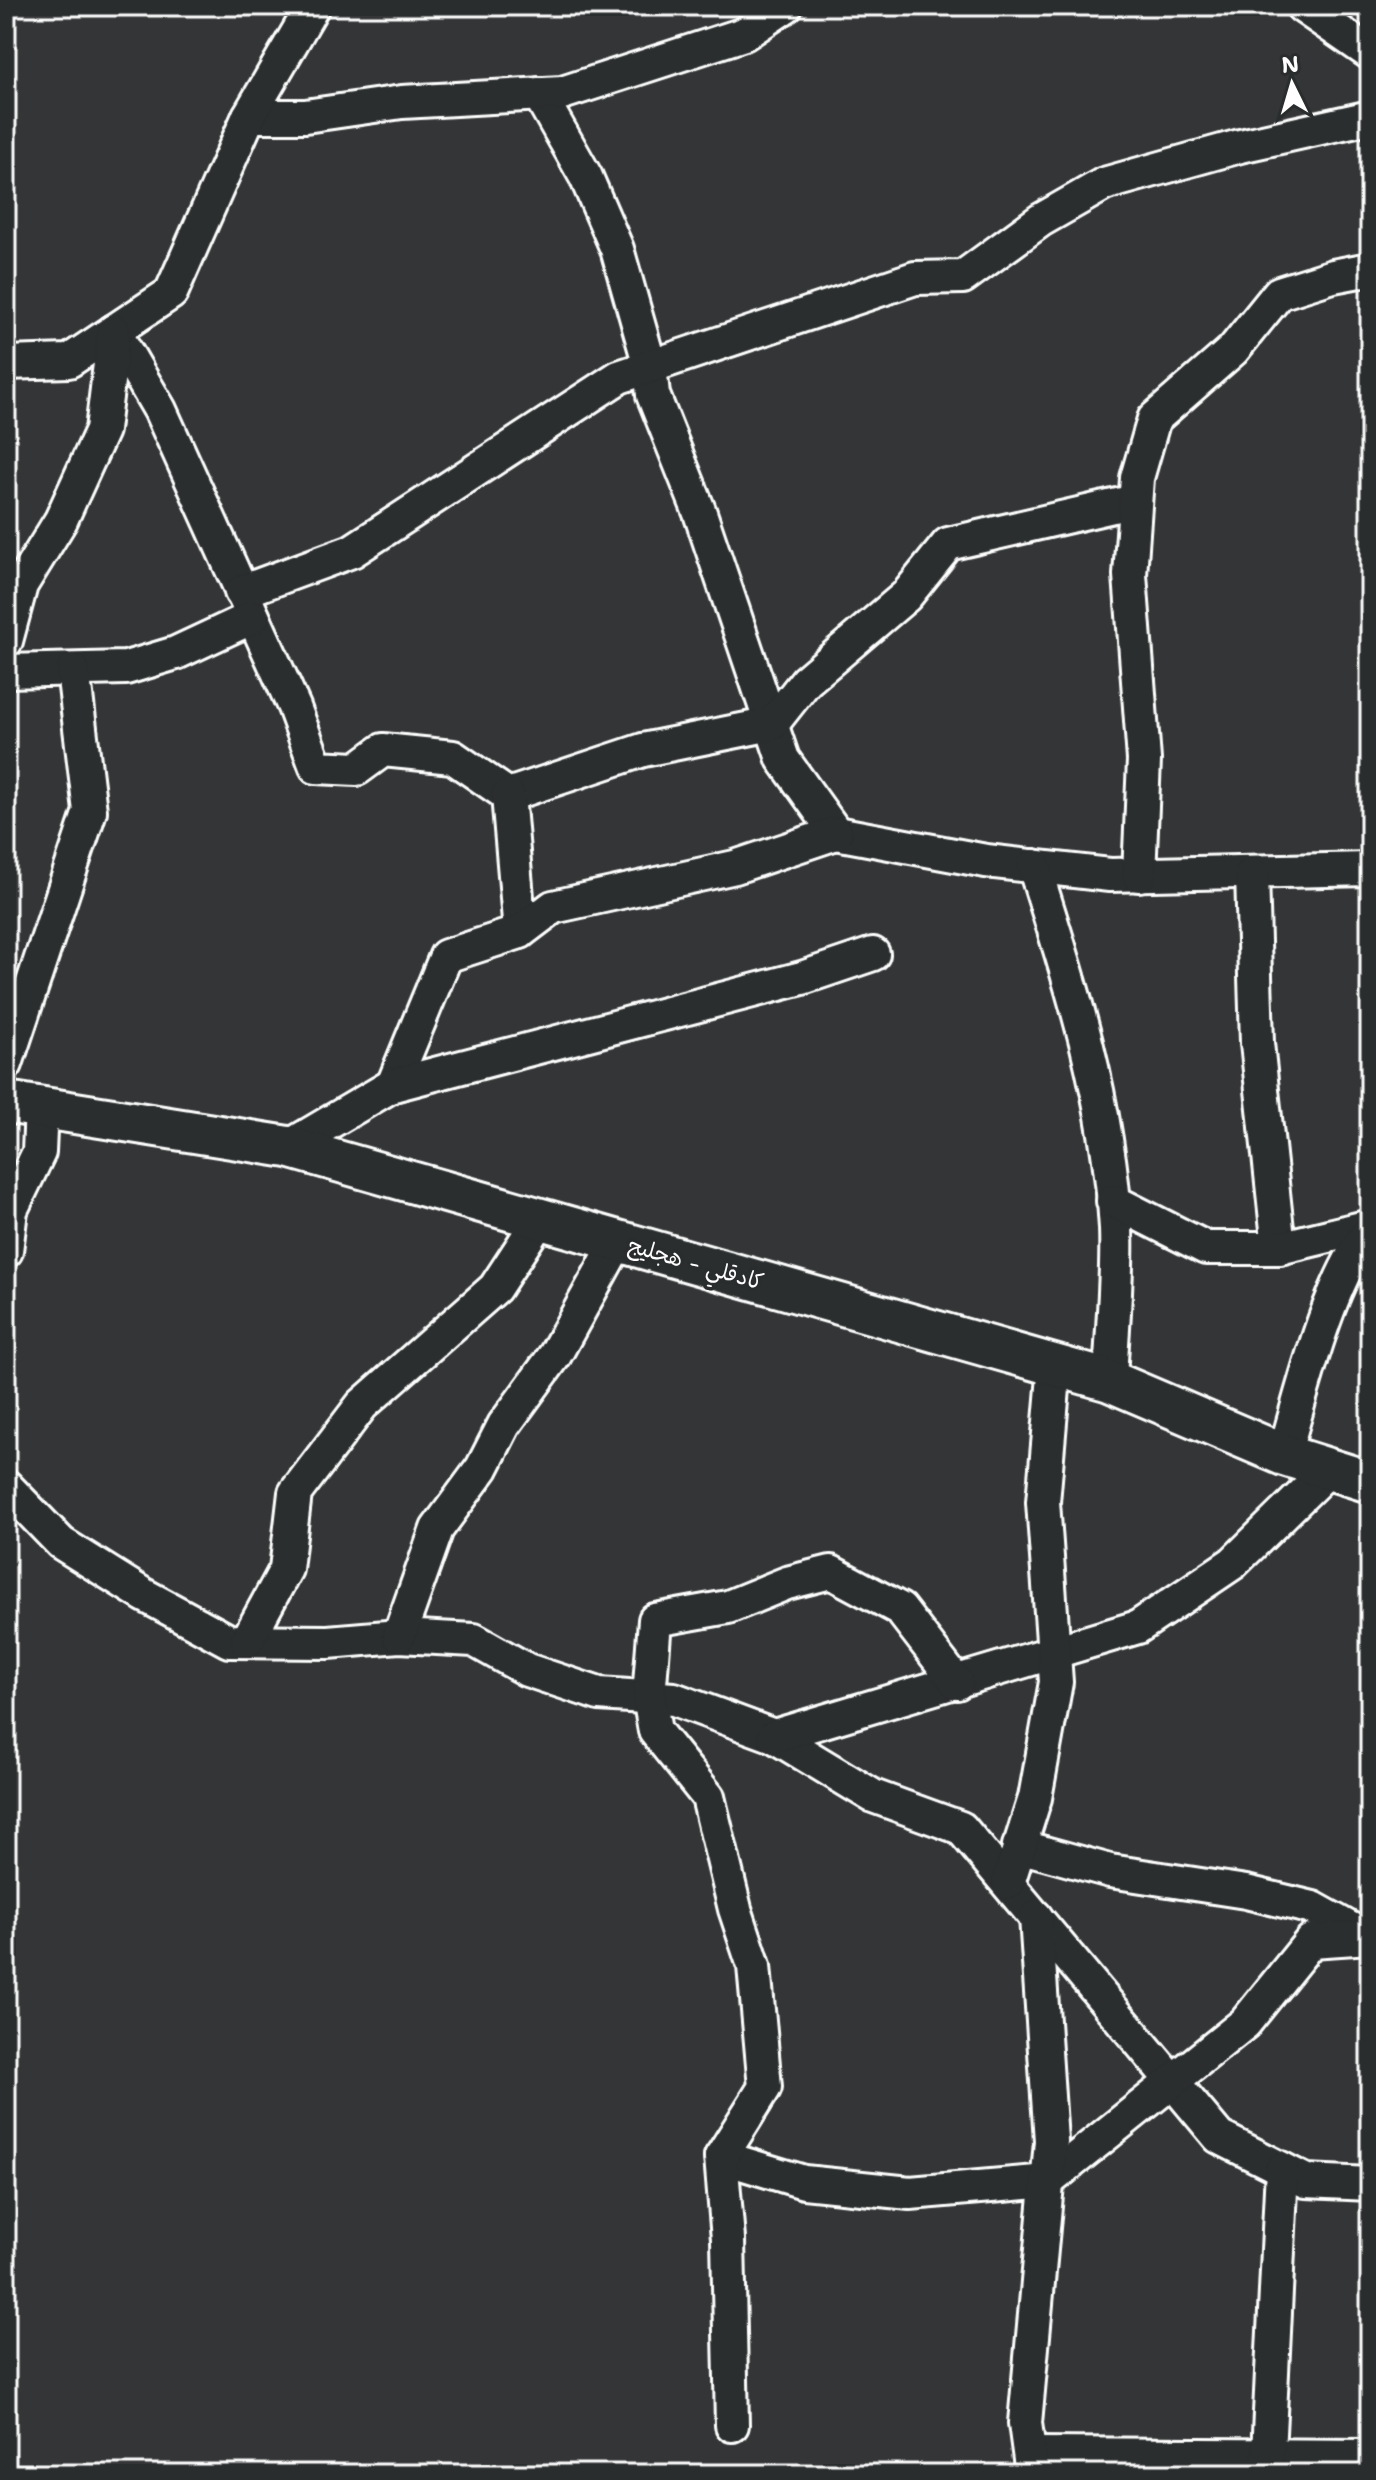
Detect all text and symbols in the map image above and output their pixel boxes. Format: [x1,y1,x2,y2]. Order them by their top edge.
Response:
north arrow [1252,44,1332,124]
text: N [1280,49,1300,80]
street label: كادقلي - هجليج [624,1230,767,1301]

